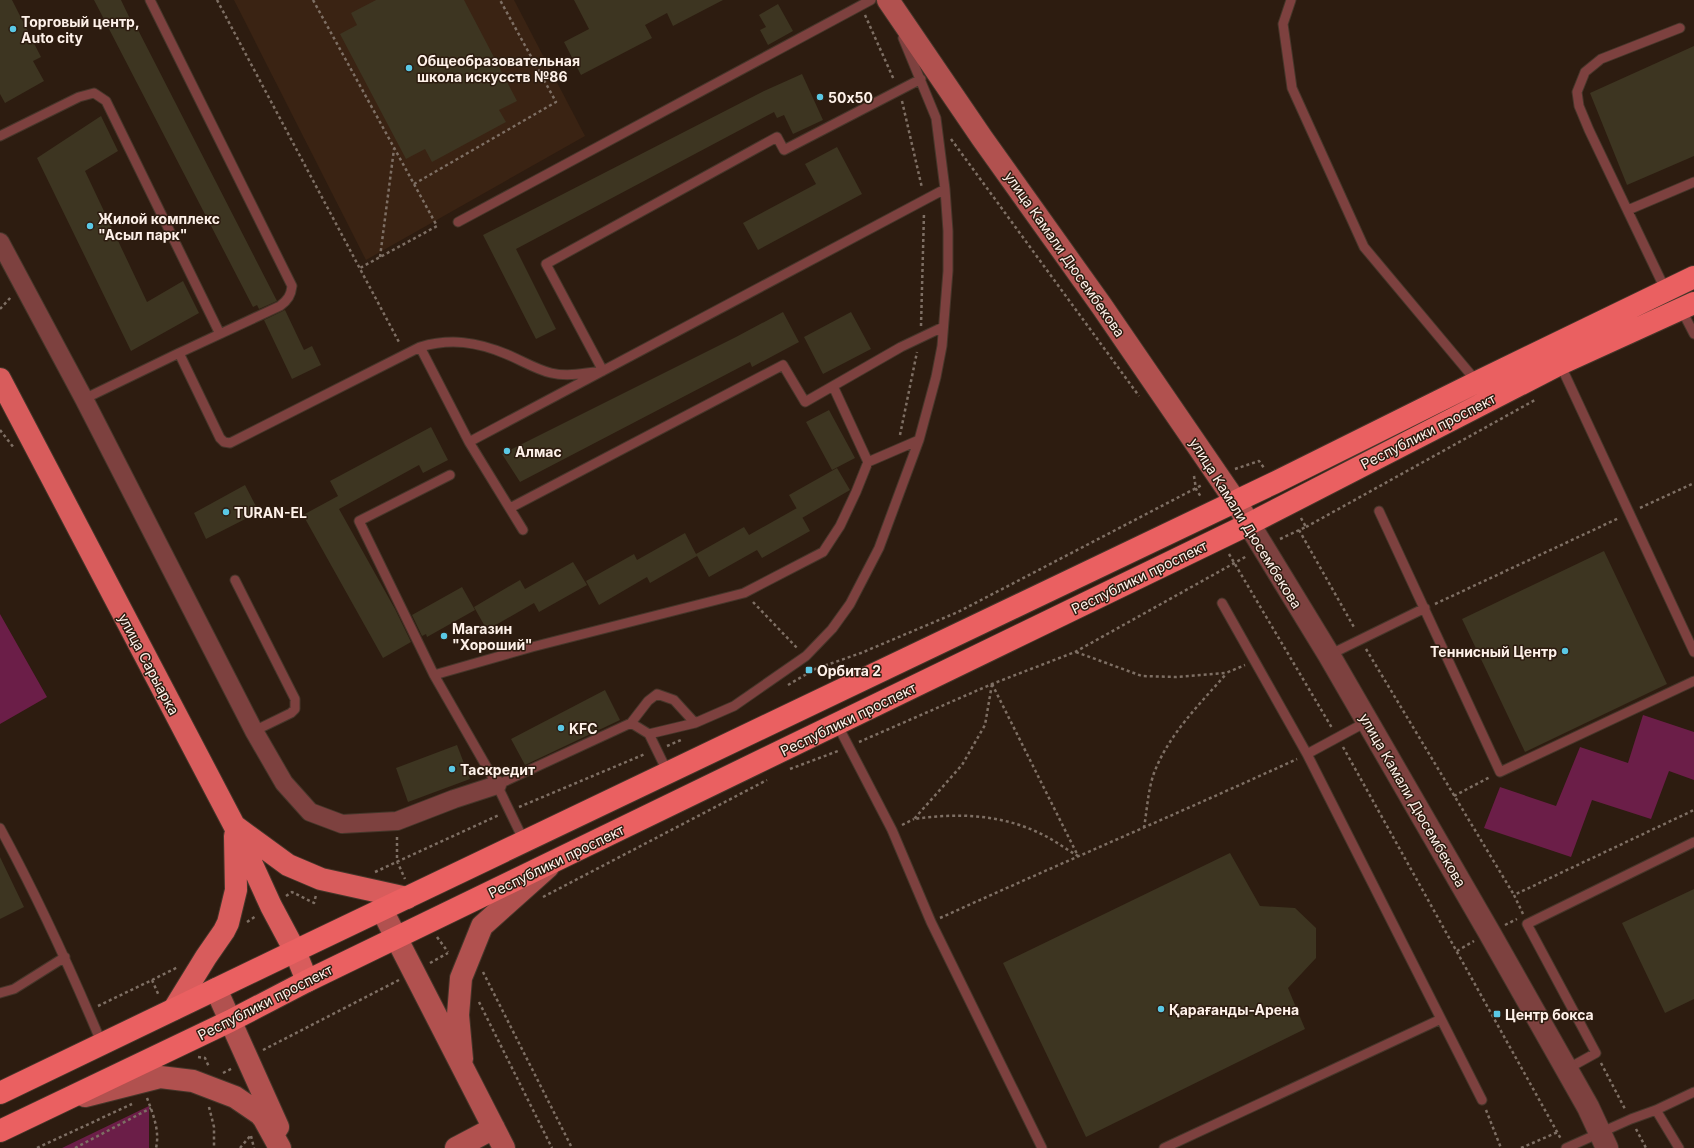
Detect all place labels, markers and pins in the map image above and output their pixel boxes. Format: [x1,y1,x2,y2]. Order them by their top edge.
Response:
place label: Торговый центр, Auto city [21,13,140,46]
marker: Торговый центр, Auto city [8,24,18,34]
place label: Общеобразовательная школа искусств №86 [417,52,580,85]
marker: Общеобразовательная школа искусств №86 [404,63,414,73]
place label: 50х50 [828,89,873,106]
marker: 50х50 [815,92,825,102]
place label: Жилой комплекс "Асыл парк" [98,210,220,243]
marker: Жилой комплекс "Асыл парк" [85,221,95,231]
place label: Алмас [515,443,562,460]
marker: Алмас [502,446,512,456]
place label: TURAN-EL [234,504,307,521]
marker: TURAN-EL [221,507,231,517]
place label: Магазин "Хороший" [452,620,533,653]
marker: Магазин "Хороший" [439,631,449,641]
place label: Теннисный Центр [1430,643,1557,660]
marker: Теннисный Центр [1560,646,1570,656]
place label: Орбита 2 [817,662,881,679]
marker: Орбита 2 [804,665,814,675]
place label: KFC [569,720,598,737]
marker: KFC [556,723,566,733]
place label: Таскредит [460,761,535,778]
marker: Таскредит [447,764,457,774]
place label: Қарағанды-Арена [1169,1001,1299,1018]
marker: Қарағанды-Арена [1156,1004,1166,1014]
place label: Центр бокса [1505,1006,1594,1023]
marker: Центр бокса [1492,1009,1502,1019]

